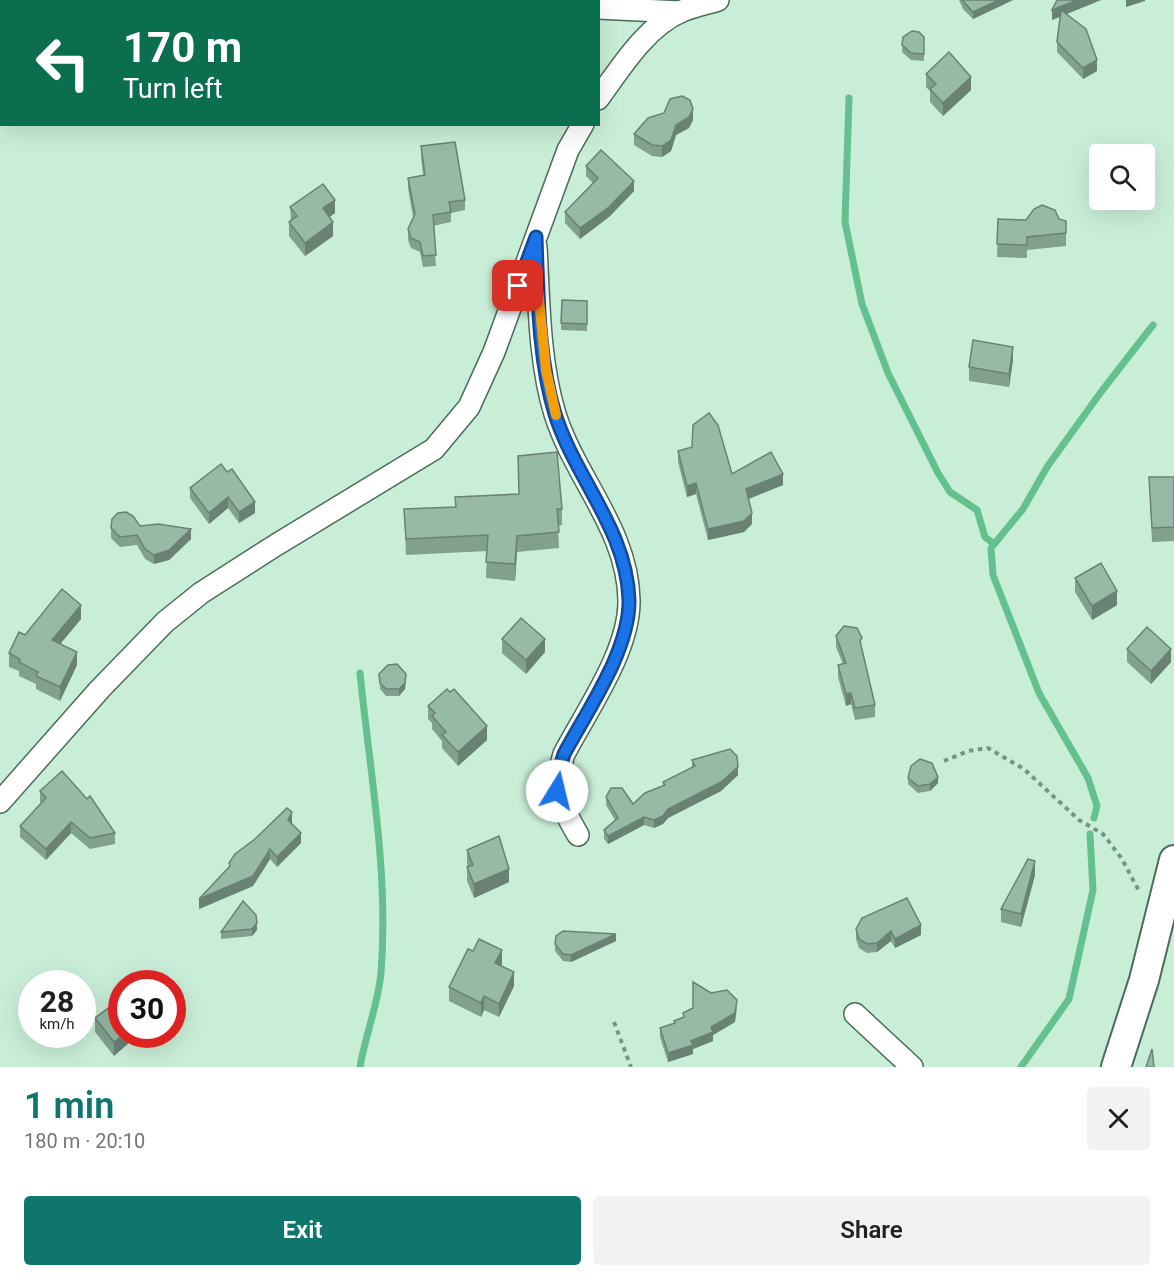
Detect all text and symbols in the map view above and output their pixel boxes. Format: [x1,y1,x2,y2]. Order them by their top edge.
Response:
text: 170 m [123,23,242,72]
icon: left [24,24,102,102]
text: Turn left [123,73,223,105]
map controls [1089,144,1155,210]
button: search [1089,144,1155,210]
pin [492,260,543,311]
icon: arrive [501,269,534,302]
position arrow [525,759,589,823]
speed limit sign: 30 [108,970,186,1048]
text: 28 [40,984,74,1019]
text: km/h [39,1015,75,1033]
text: 1 min [24,1085,114,1127]
button: close [1087,1087,1150,1150]
text: 180 m · 20:10 [24,1129,145,1153]
button: Exit [24,1196,581,1265]
button: Share [593,1196,1150,1265]

